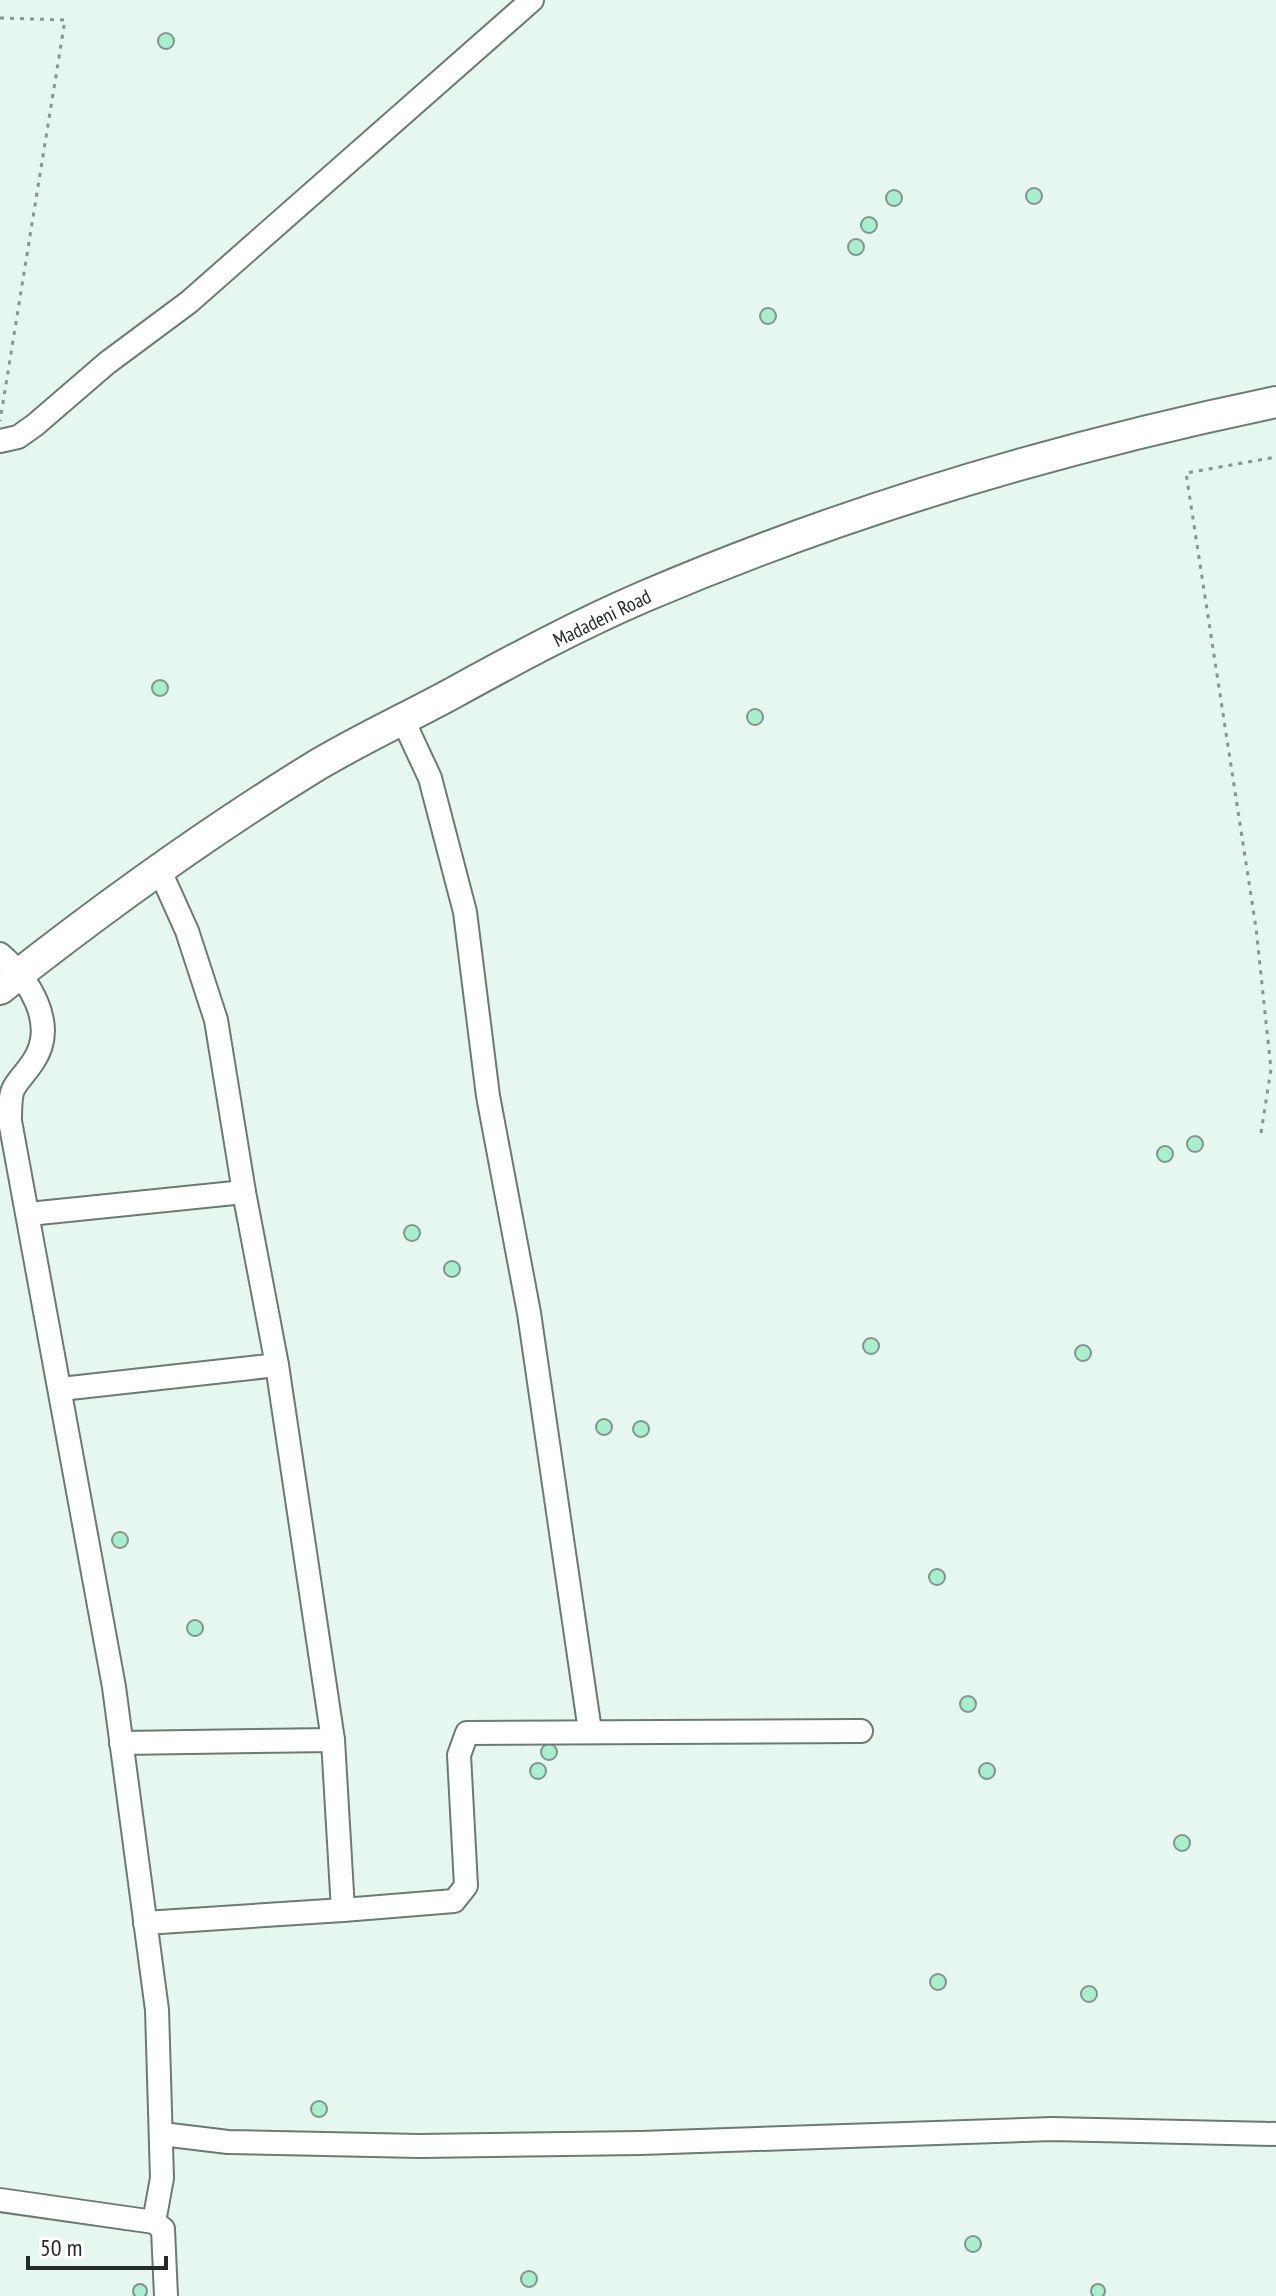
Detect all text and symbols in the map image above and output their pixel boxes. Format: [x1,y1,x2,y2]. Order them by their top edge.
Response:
street label: Madadeni Road [549,583,655,653]
scale bar [28,2220,166,2270]
text: 50 m [40,2232,82,2263]

